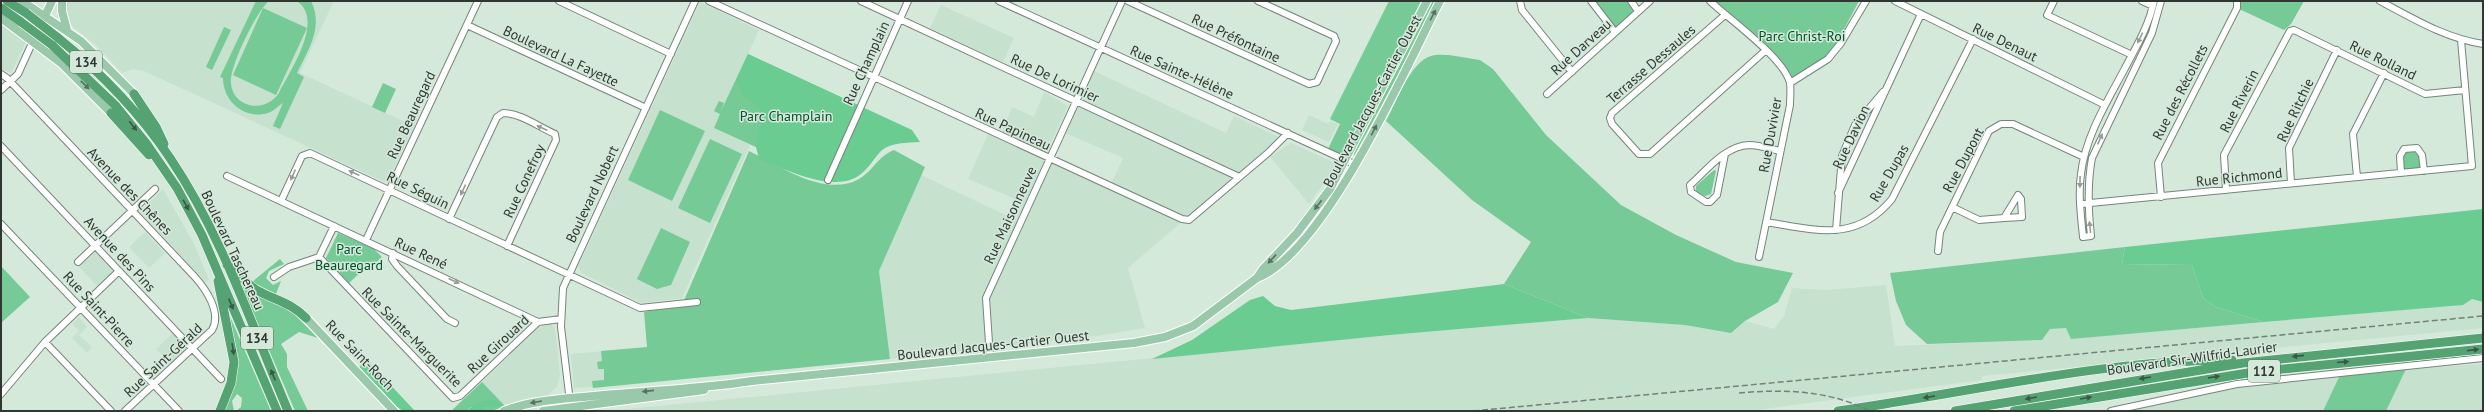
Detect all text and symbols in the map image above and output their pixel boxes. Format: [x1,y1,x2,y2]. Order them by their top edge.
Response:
one-way arrow [1430,9,1437,20]
street label: Rue Préfontaine [1189,10,1283,66]
street label: Boulevard Jacques-Cartier Ouest [1319,11,1425,190]
street label: Rue Darveau [1547,15,1615,79]
street label: Rue Champlain [839,18,893,108]
street label: Rue Denaut [1970,19,2041,65]
street label: Terrasse Dessaules [1603,20,1699,107]
street label: Boulevard La Fayette [500,21,622,91]
park label: Parc Christ-Roi [1758,27,1846,45]
one-way arrow [2137,32,2143,43]
street label: Rue Rolland [2347,36,2419,84]
street label: Rue Sainte-Hélène [1127,41,1237,103]
street label: Rue des Récollets [2148,41,2212,143]
street label: Rue De Lorimier [1008,50,1103,107]
road number: 134 [70,51,102,73]
street label: Rue Riverin [2215,66,2263,136]
street label: Rue Beauregard [383,68,439,162]
street label: Rue Ritchie [2272,75,2318,145]
one-way arrow [80,80,90,90]
street label: Rue Duvivier [1755,96,1786,174]
street label: Rue Davion [1828,102,1874,172]
street label: Rue Papineau [972,104,1054,154]
park label: Parc Champlain [740,107,832,125]
one-way arrow [129,121,137,132]
one-way arrow [1371,124,1377,136]
street label: Rue Dupont [1938,124,1988,195]
one-way arrow [536,125,547,131]
one-way arrow [2097,133,2103,144]
street label: Rue Conefroy [499,141,549,221]
street label: Rue Dupas [1865,141,1913,205]
street label: Boulevard Nobert [562,142,623,246]
street label: Avenue des Chênes [84,143,177,239]
street label: Rue Maisonneuve [980,163,1040,267]
street label: Rue Richmond [2195,164,2283,190]
street label: Rue Séguin [384,167,452,213]
one-way arrow [290,170,296,181]
one-way arrow [349,170,360,176]
one-way arrow [2077,176,2084,188]
one-way arrow [460,184,466,196]
street label: Boulevard Taschereau [197,187,269,313]
one-way arrow [183,199,190,211]
one-way arrow [1314,200,1323,211]
street label: Avenue des Pins [80,212,160,296]
one-way arrow [2087,220,2093,233]
street label: Rue René [392,233,450,273]
park label: Parc Beauregard [315,240,383,274]
one-way arrow [1267,254,1277,264]
street label: Rue Saint-Pierre [59,267,139,351]
one-way arrow [448,278,460,284]
street label: Rue Sainte-Marguerite [358,283,466,391]
one-way arrow [228,298,234,309]
street label: Rue Girouard [463,311,533,377]
street label: Rue Saint-Roch [322,316,398,394]
street label: Rue Saint-Gérald [120,319,206,401]
street label: Boulevard Jacques-Cartier Ouest [896,326,1090,364]
road number: 134 [241,327,273,349]
street label: Boulevard Sir-Wilfrid-Laurier [2106,337,2278,379]
one-way arrow [230,343,236,355]
one-way arrow [2467,346,2479,353]
one-way arrow [2292,353,2304,360]
one-way arrow [2337,358,2349,365]
road number: 112 [2248,360,2280,382]
one-way arrow [270,370,276,381]
one-way arrow [2208,374,2220,380]
one-way arrow [2139,375,2151,381]
one-way arrow [642,387,654,394]
one-way arrow [1923,395,1935,401]
one-way arrow [2025,395,2037,401]
one-way arrow [2080,395,2092,401]
one-way arrow [530,399,542,405]

